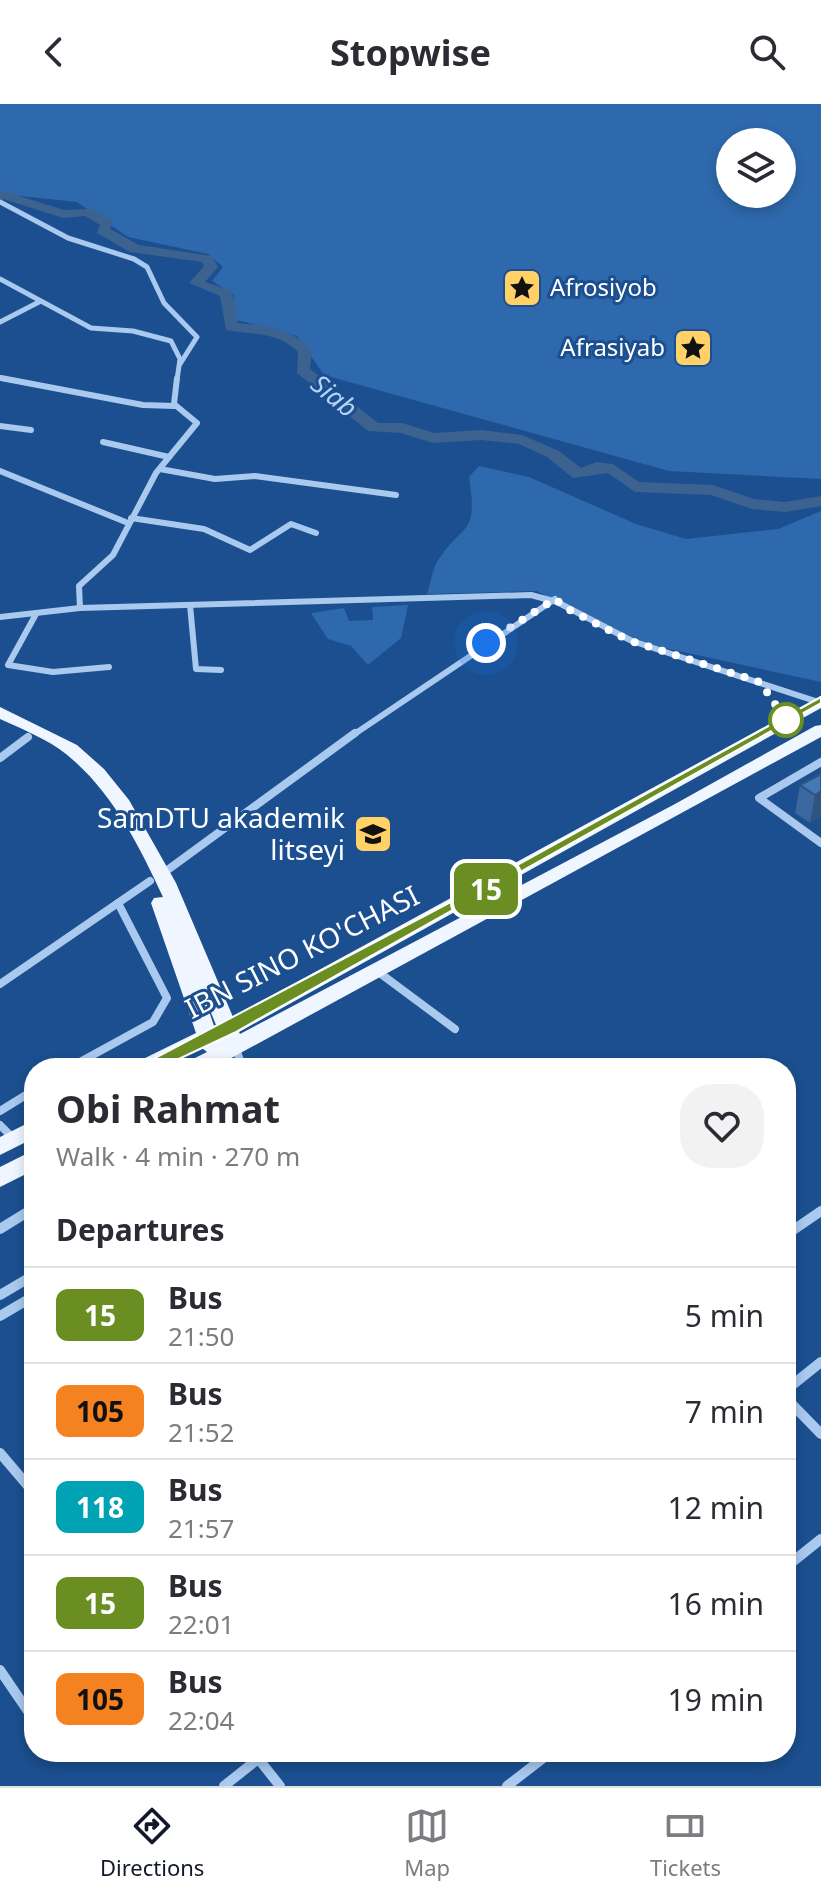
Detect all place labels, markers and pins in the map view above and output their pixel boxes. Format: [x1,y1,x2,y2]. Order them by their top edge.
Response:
place icon: Afrosiyob [501,267,543,309]
place label: Afrosiyob [550,270,657,303]
place icon: Afrasiyab [672,327,714,369]
place label: Afrasiyab [560,330,665,363]
unlabelled marker [769,703,803,737]
place label: SamDTU akademik litseyi [97,798,345,868]
school or university icon: SamDTU akademik litseyi [352,813,394,855]

